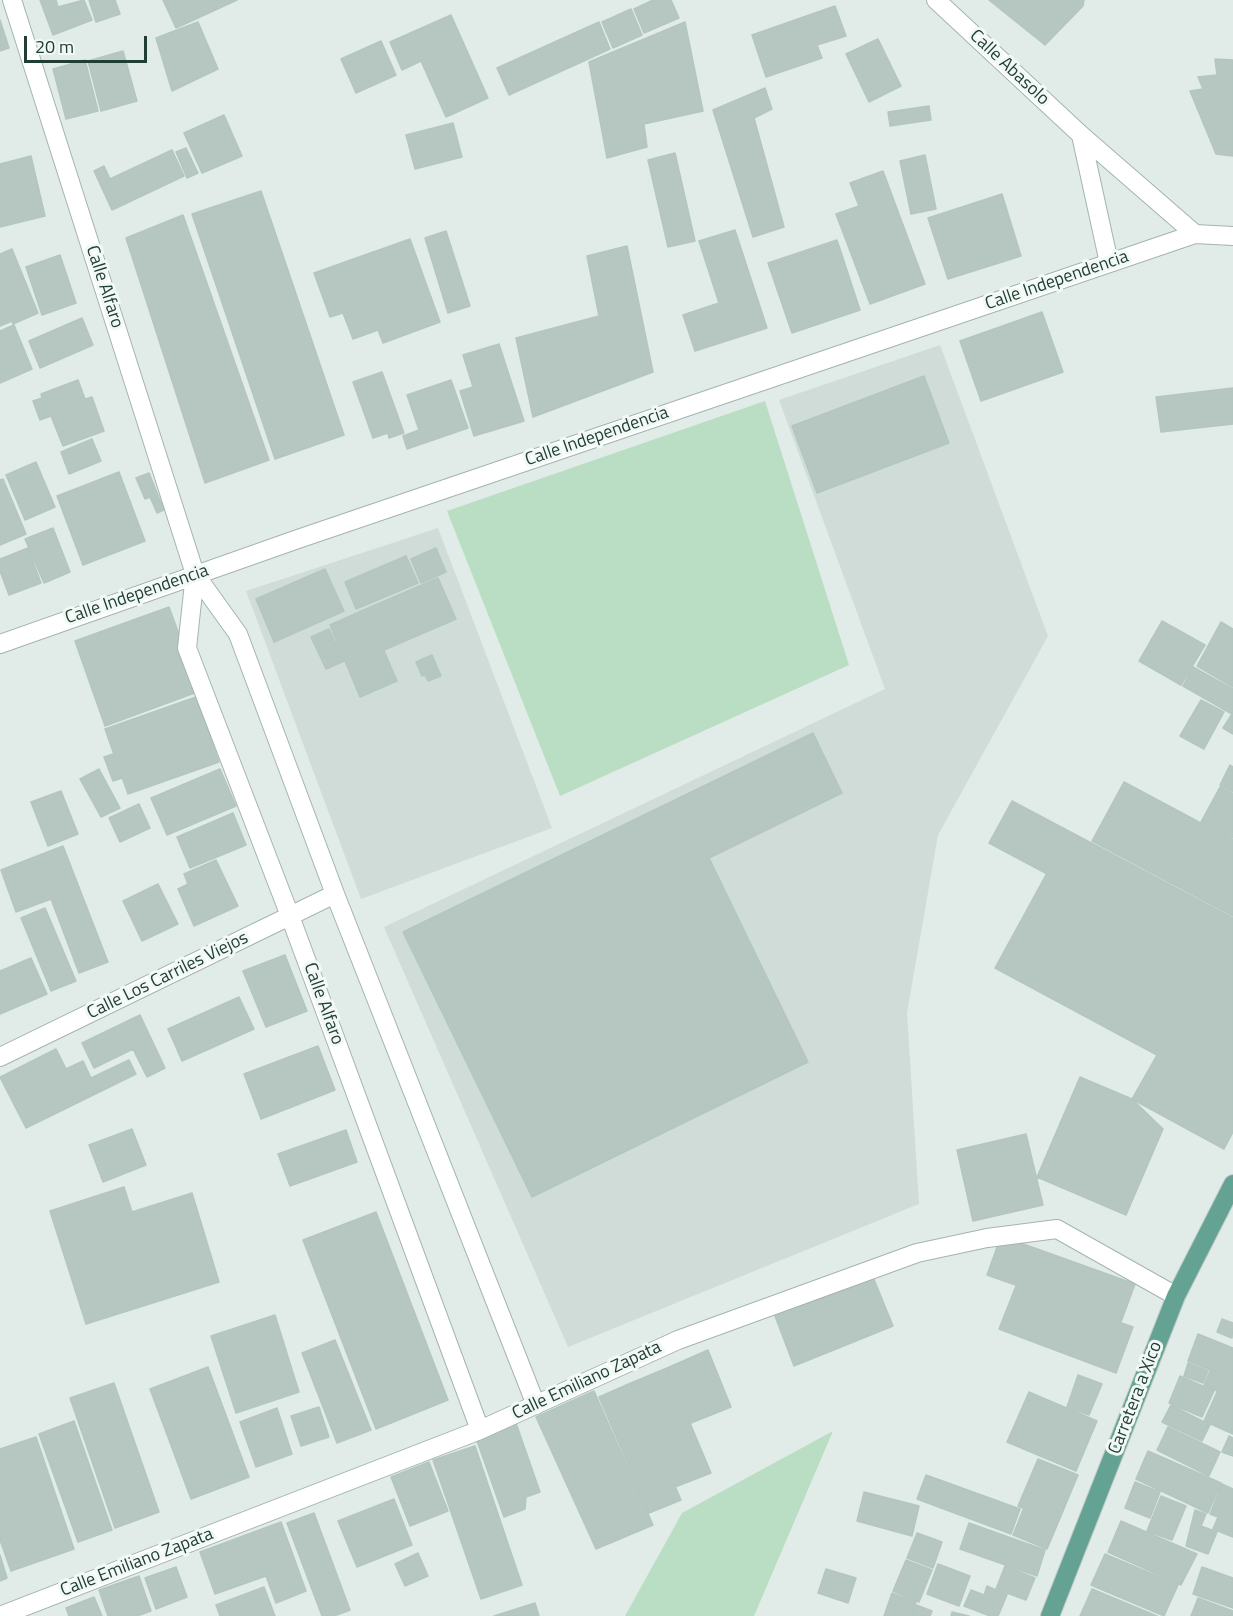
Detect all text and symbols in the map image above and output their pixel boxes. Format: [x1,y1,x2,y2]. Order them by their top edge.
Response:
scale bar [27,24,150,62]
street label: Calle Abasolo [965,26,1053,110]
text: 20 m [35,33,74,60]
street label: Calle Alfaro [81,243,127,331]
street label: Calle Independencia [982,246,1132,316]
street label: Calle Independencia [522,402,672,472]
street label: Calle Independencia [62,560,212,630]
street label: Calle Los Carriles Viejos [84,928,252,1024]
street label: Calle Alfaro [298,960,348,1048]
street label: Calle Emiliano Zapata [509,1337,665,1425]
street label: Carretera a Xico [1105,1339,1167,1457]
street label: Calle Emiliano Zapata [58,1524,216,1602]

